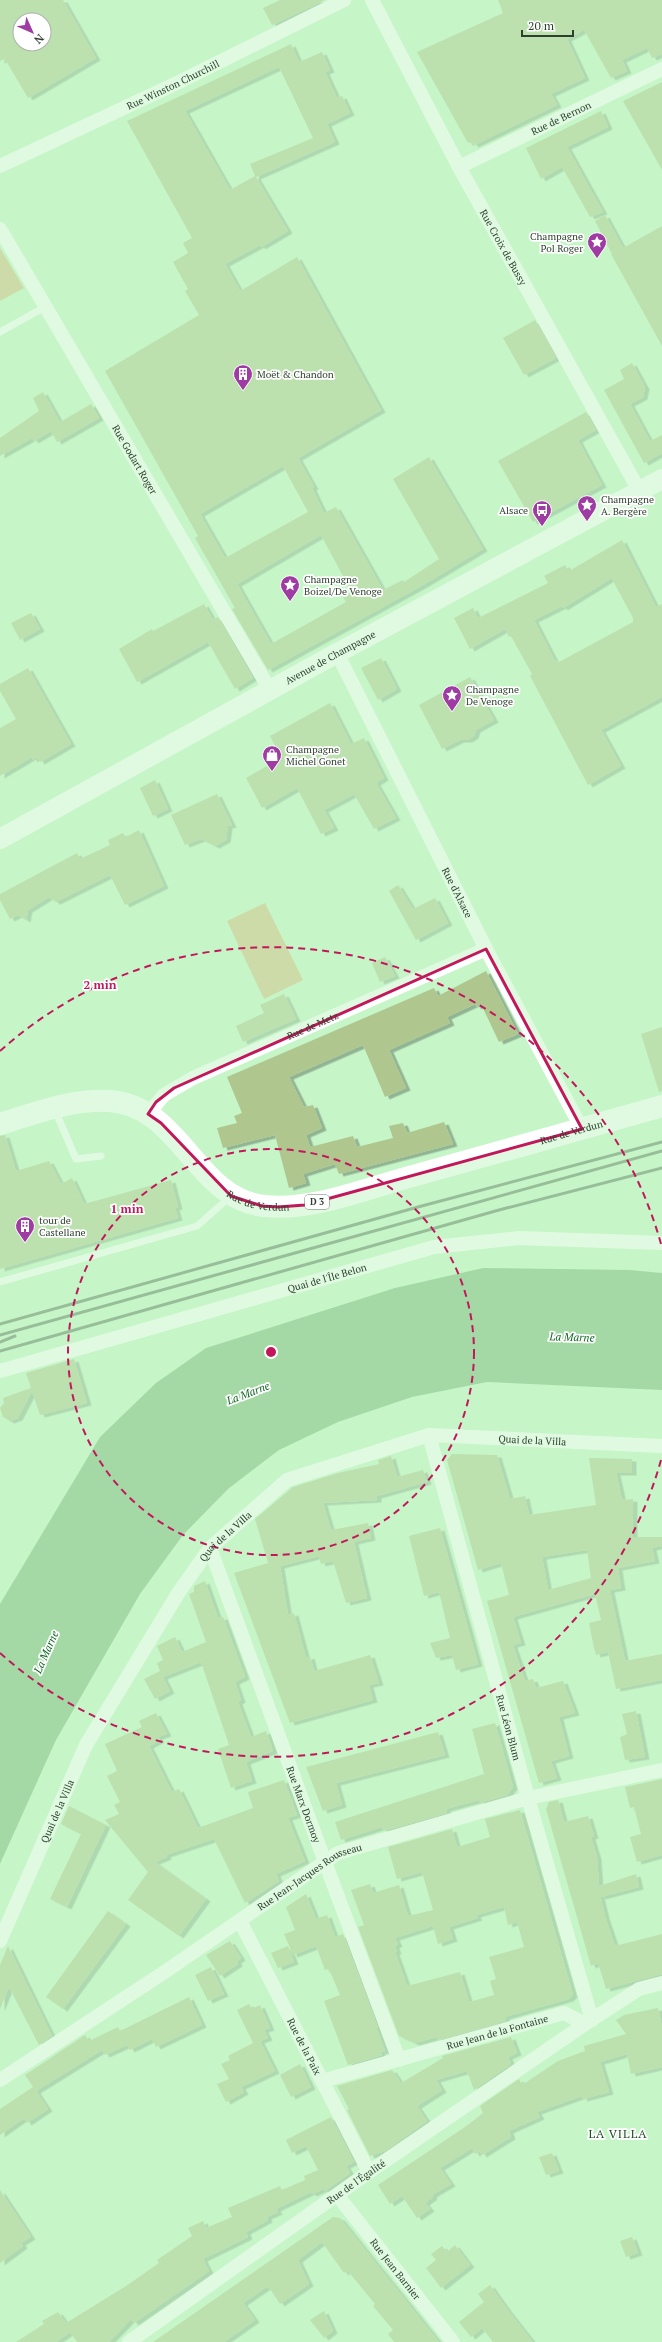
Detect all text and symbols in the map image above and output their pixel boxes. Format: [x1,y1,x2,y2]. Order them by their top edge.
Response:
north arrow [12,12,52,52]
scale bar [522,12,573,38]
text: 20 m [528,18,555,33]
text: N [31,31,47,47]
street label: Rue Winston Churchill [124,57,221,113]
street label: Rue de Bernon [529,98,593,138]
street label: Rue Croix de Bussy [477,207,530,288]
place label: Champagne Pol Roger [530,230,583,255]
place icon: Champagne Pol Roger [586,231,608,259]
building icon: Moёt & Chandon [232,363,254,391]
place label: Moёt & Chandon [257,368,334,381]
street label: Rue Godart Roger [109,422,160,497]
place label: Champagne A. Bergère [601,493,654,518]
place icon: Champagne A. Bergère [576,494,598,522]
bus stop icon: Alsace [531,499,553,527]
place label: Alsace [499,504,528,517]
place label: Champagne Boizel/De Venoge [304,573,382,598]
place icon: Champagne Boizel/De Venoge [279,574,301,602]
street label: Avenue de Champagne [283,628,378,687]
place label: Champagne De Venoge [466,683,519,708]
place icon: Champagne De Venoge [441,684,463,712]
place label: Champagne Michel Gonet [286,743,346,768]
shop icon: Champagne Michel Gonet [261,744,283,772]
street label: Rue d'Alsace [439,865,475,920]
text: 2 min [84,977,117,992]
street label: Rue de Metz [285,1009,341,1043]
street label: Rue de Verdun [539,1117,604,1147]
street label: Rue de Verdun [224,1187,290,1214]
road number: D 3 [305,1195,329,1209]
text: 1 min [111,1201,144,1216]
place label: tour de Castellane [39,1214,86,1239]
building icon: tour de Castellane [14,1215,36,1243]
street label: Quai de l'Île Belon [286,1261,368,1296]
water label: La Marne [548,1329,595,1345]
centre of rings [264,1345,278,1359]
water label: La Marne [224,1378,272,1408]
street label: Quai de la Villa [498,1432,566,1448]
street label: Quai de la Villa [197,1508,254,1564]
water label: La Marne [30,1629,62,1676]
street label: Rue Léon Blum [493,1693,524,1762]
street label: Rue Marx Dormoy [283,1765,324,1845]
street label: Quai de la Villa [38,1777,77,1845]
street label: Rue Jean-Jacques Rousseau [255,1840,364,1914]
street label: Rue Jean de la Fontaine [445,2012,550,2053]
street label: Rue de la Paix [284,2016,324,2078]
district label: LA VILLA [589,2126,647,2141]
street label: Rue de l'Égalité [324,2157,388,2207]
street label: Rue Jean Barnier [367,2236,423,2303]

